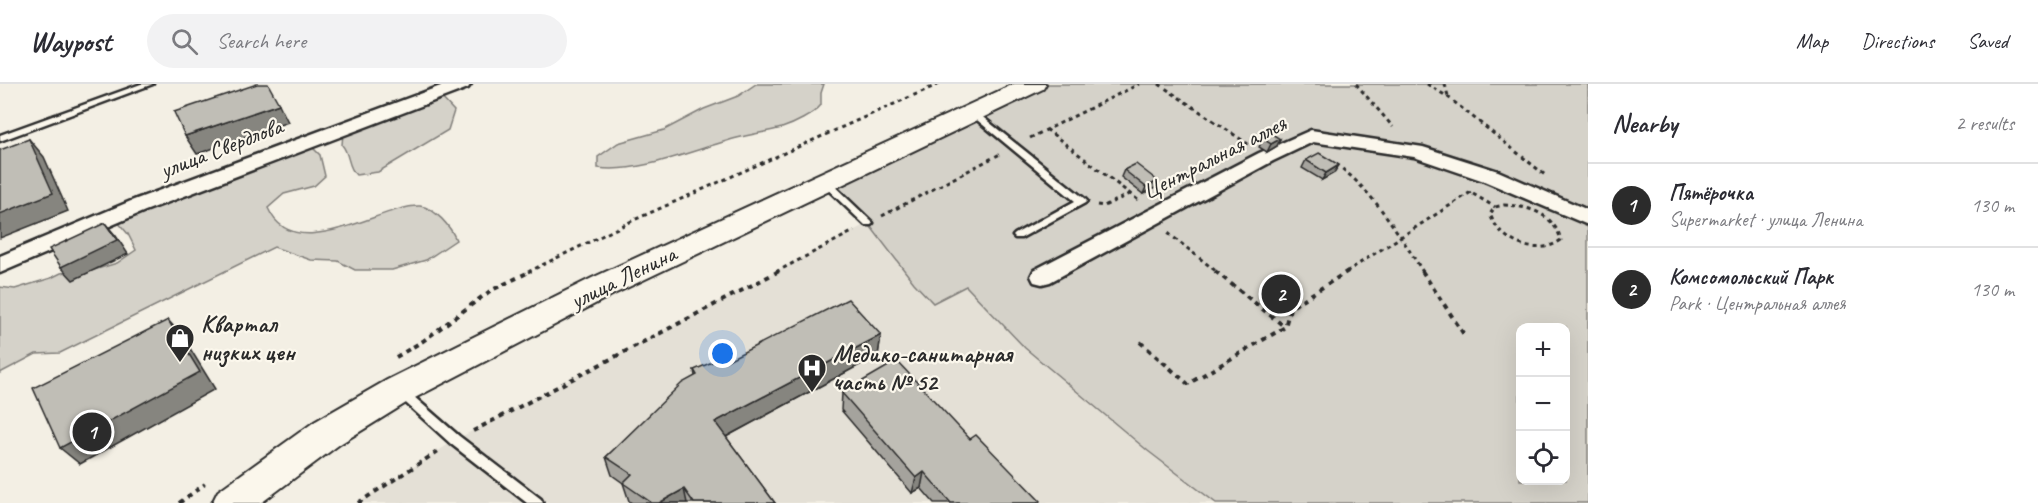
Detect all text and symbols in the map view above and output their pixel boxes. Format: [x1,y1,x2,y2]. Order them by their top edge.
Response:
search box [147,14,567,68]
text: Waypost [30,24,111,59]
icon: search [168,25,201,58]
text: Search here [216,27,306,55]
text: Map [1796,28,1828,54]
text: Directions [1861,28,1934,54]
text: Saved [1967,28,2008,54]
street label: Центральная аллея [1137,107,1292,206]
text: Nearby [1612,107,1677,140]
street label: улица Свердлова [154,110,288,186]
text: 2 results [1955,111,2014,136]
text: Пятёрочка [1669,179,1753,207]
text: 1 [1627,193,1636,218]
text: 130 m [1971,193,2014,218]
text: Supermarket · улица Ленина [1669,207,1862,232]
street label: улица Ленина [563,238,683,316]
text: Комсомольский Парк [1669,263,1833,291]
pin: 2 [1262,272,1300,316]
text: 2 [1627,277,1636,302]
text: 130 m [1971,277,2014,302]
text: Park · Центральная аллея [1669,291,1846,316]
place label: Квартал низких цен [201,309,297,368]
shop icon: Квартал низких цен [164,322,196,364]
map controls [1516,323,1570,485]
button: + [1516,323,1570,377]
your location [708,339,737,368]
place label: Медико-санитарная часть № 52 [833,339,1014,397]
hospital icon: Медико-санитарная часть № 52 [796,352,828,394]
button: − [1516,377,1570,431]
pin: 1 [72,410,112,454]
button: locate [1516,431,1570,485]

